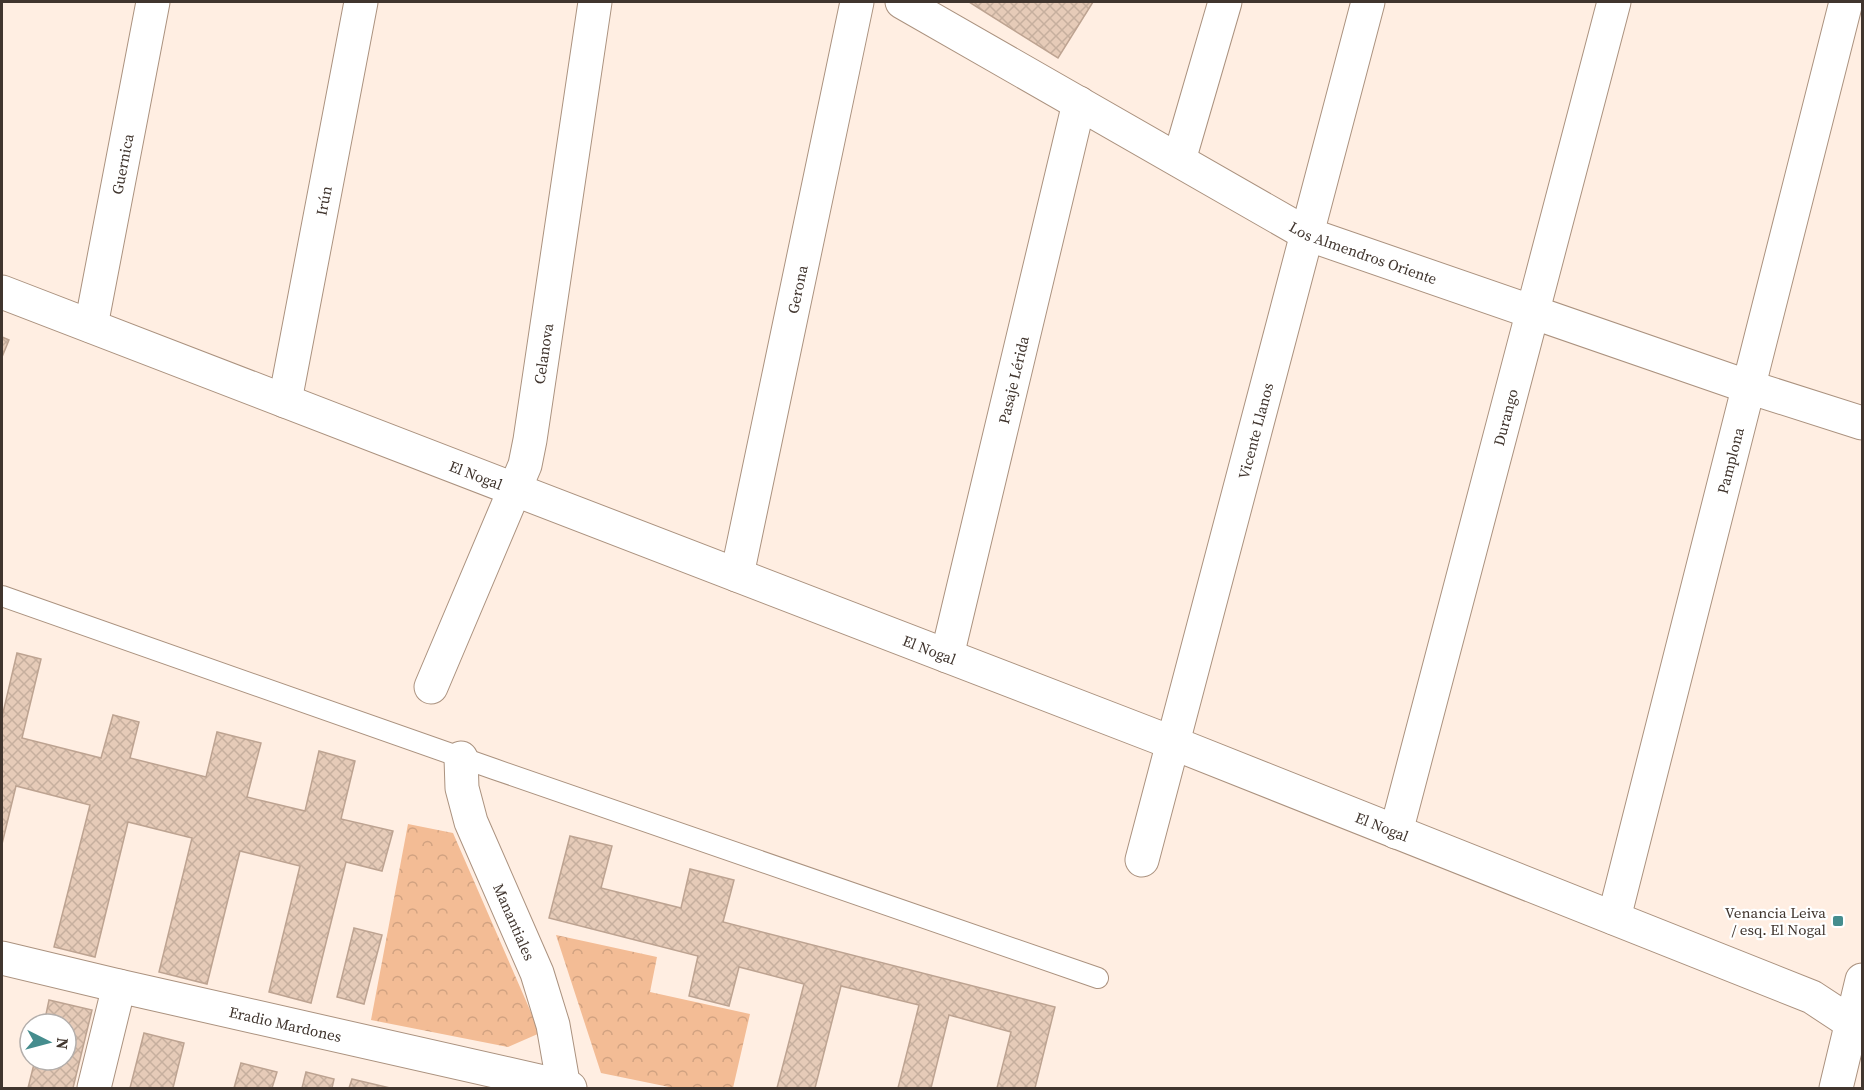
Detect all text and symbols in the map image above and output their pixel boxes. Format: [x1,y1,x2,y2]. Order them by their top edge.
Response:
street label: Guernica [106,131,138,196]
street label: Irún [310,184,336,217]
street label: Los Almendros Oriente [1286,216,1440,289]
street label: Gerona [782,263,812,315]
street label: Celanova [528,321,558,385]
street label: Pasaje Lérida [992,333,1034,426]
street label: Vicente Llanos [1232,380,1278,481]
street label: Durango [1487,386,1523,448]
street label: Pamplona [1711,425,1748,496]
street label: El Nogal [446,455,506,495]
street label: El Nogal [900,629,960,669]
street label: El Nogal [1352,806,1412,846]
street label: Manantiales [489,880,541,964]
place label: Venancia Leiva / esq. El Nogal [1725,902,1827,940]
marker: Venancia Leiva / esq. El Nogal [1831,914,1845,928]
street label: Eradio Mardones [227,1001,344,1047]
north arrow [18,1012,78,1072]
text: N [51,1037,74,1051]

